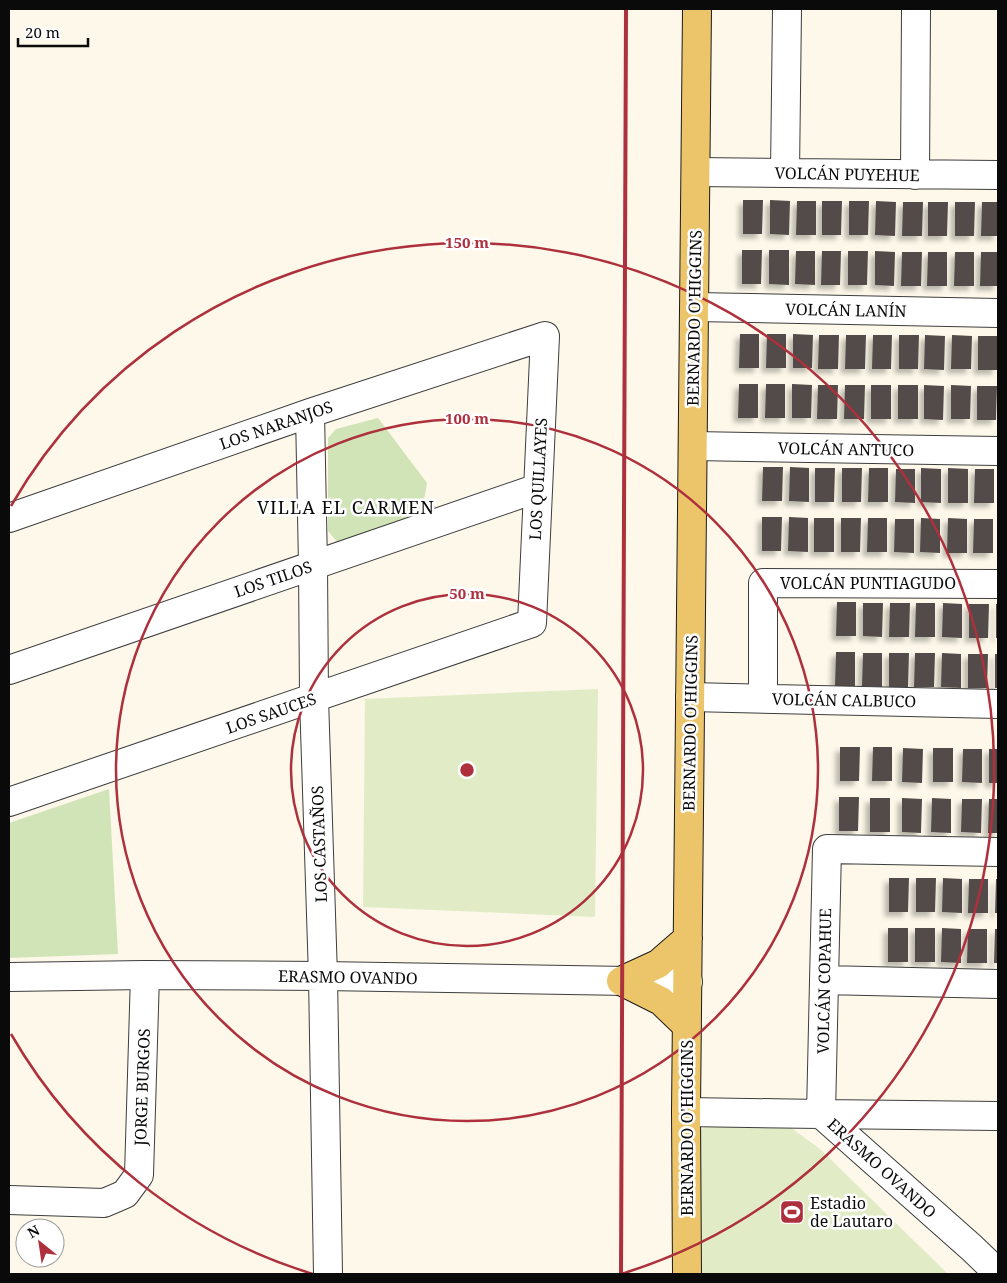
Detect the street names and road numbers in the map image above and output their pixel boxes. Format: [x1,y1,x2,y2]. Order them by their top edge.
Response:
street label: VOLCÁN PUYEHUE [774,162,920,186]
street label: BERNARDO O'HIGGINS [681,230,707,406]
street label: VOLCÁN LANÍN [785,298,907,322]
street label: LOS NARANJOS [216,395,336,455]
street label: LOS QUILLAYES [524,417,552,541]
street label: VOLCÁN ANTUCO [778,437,914,461]
street label: LOS TILOS [231,555,315,603]
street label: VOLCÁN PUNTIAGUDO [780,572,956,594]
street label: BERNARDO O'HIGGINS [677,635,703,811]
street label: LOS SAUCES [223,687,319,739]
street label: VOLCÁN CALBUCO [772,688,916,712]
street label: LOS CASTAÑOS [306,785,332,903]
street label: VOLCÁN COPAHUE [812,908,836,1054]
street label: ERASMO OVANDO [278,965,418,989]
street label: JORGE BURGOS [129,1028,155,1147]
street label: BERNARDO O'HIGGINS [676,1040,698,1216]
street label: ERASMO OVANDO [823,1113,941,1223]

